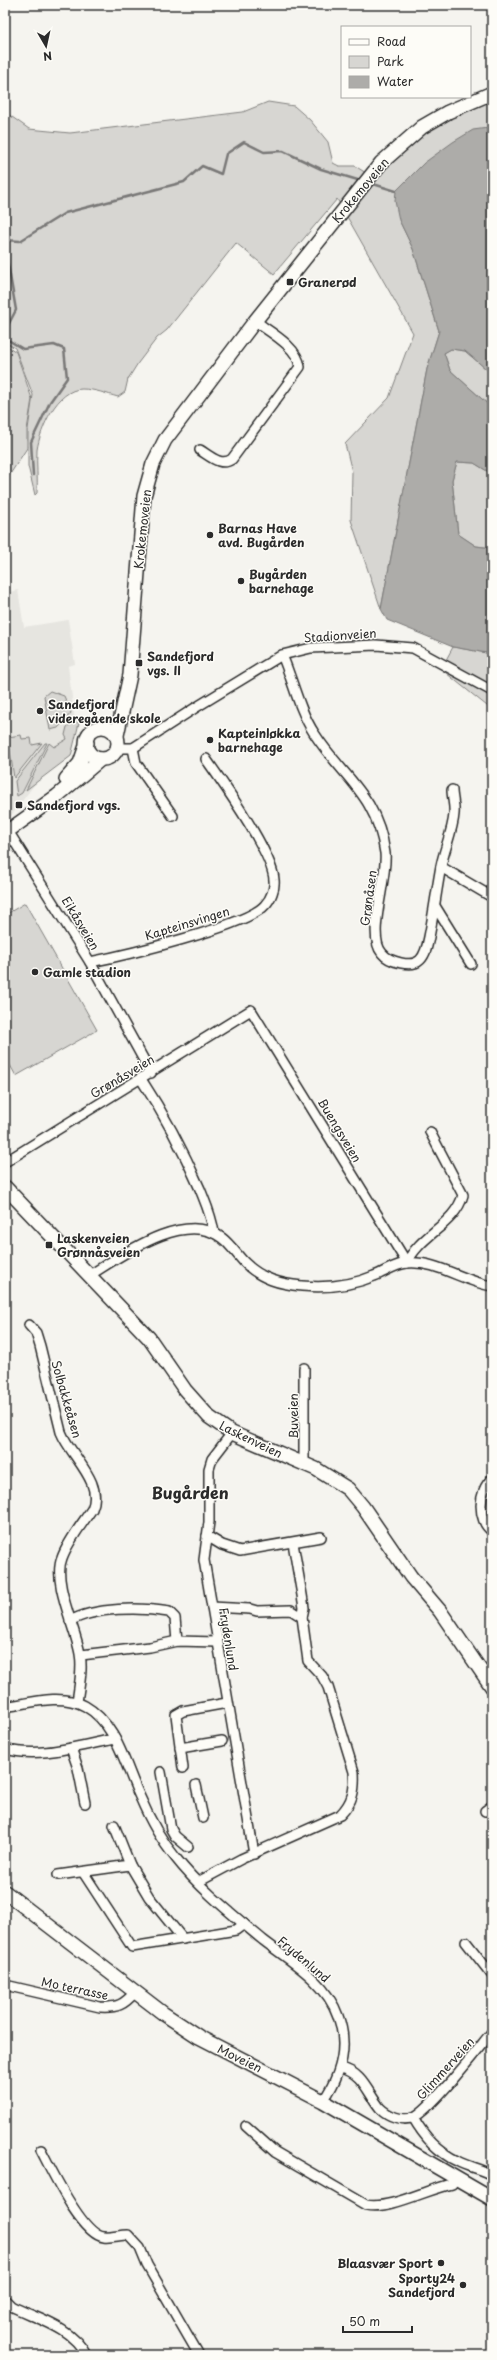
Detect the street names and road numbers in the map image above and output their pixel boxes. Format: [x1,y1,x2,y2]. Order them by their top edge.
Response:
street label: Krokemoveien [327,154,393,226]
street label: Krokemoveien [129,488,155,570]
street label: Stadionveien [303,623,377,647]
street label: Grønåsen [355,869,381,927]
street label: Eikåsveien [58,893,104,953]
street label: Kapteinsvingen [143,902,231,944]
street label: Grønåsveien [86,1050,158,1102]
street label: Buengsveien [314,1095,366,1165]
street label: Solbakkeåsen [47,1358,87,1440]
street label: Buveien [284,1393,302,1439]
street label: Laskenveien [216,1416,286,1462]
street label: Frydenlund [215,1606,243,1672]
street label: Frydenlund [274,1932,334,1986]
street label: Mo terrasse [40,1972,110,2004]
street label: Glimmerveien [412,2033,478,2103]
street label: Moveien [215,2039,265,2077]

